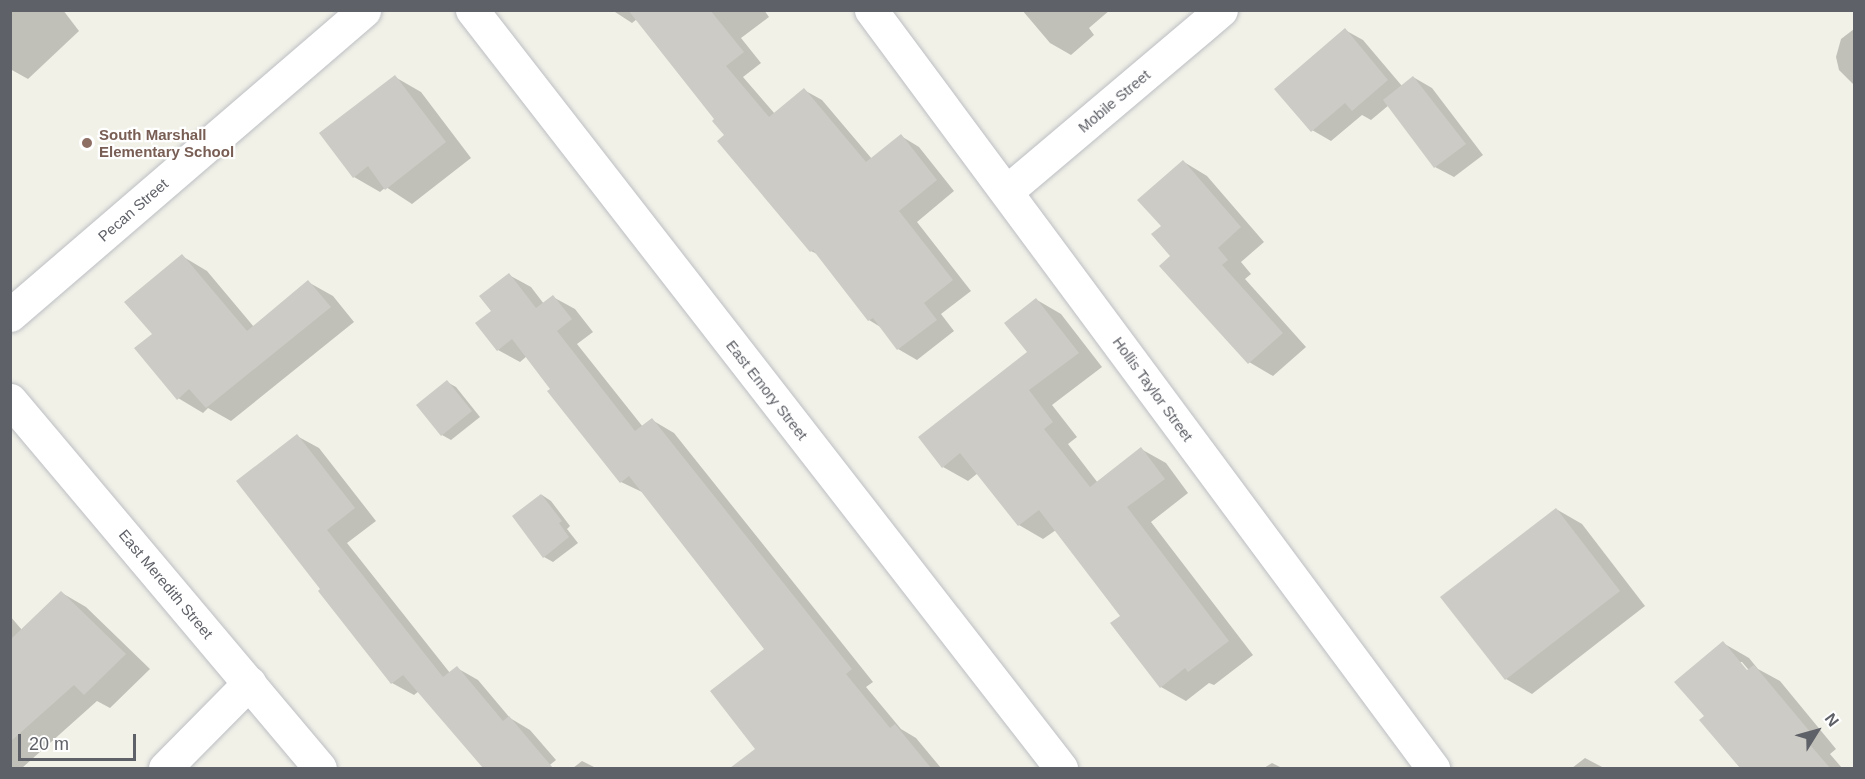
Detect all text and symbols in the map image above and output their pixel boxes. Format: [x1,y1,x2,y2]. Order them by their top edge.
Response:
street label: Mobile Street [1074,66,1154,136]
place label: South Marshall Elementary School [99,125,234,160]
marker: South Marshall Elementary School [80,136,94,150]
street label: Pecan Street [94,175,172,245]
street label: Hollis Taylor Street [1109,333,1197,445]
street label: East Emory Street [722,337,812,443]
street label: East Meredith Street [115,526,217,642]
north arrow [1787,701,1847,761]
text: N [1822,710,1842,730]
scale bar [21,722,140,760]
text: 20 m [29,734,69,754]

